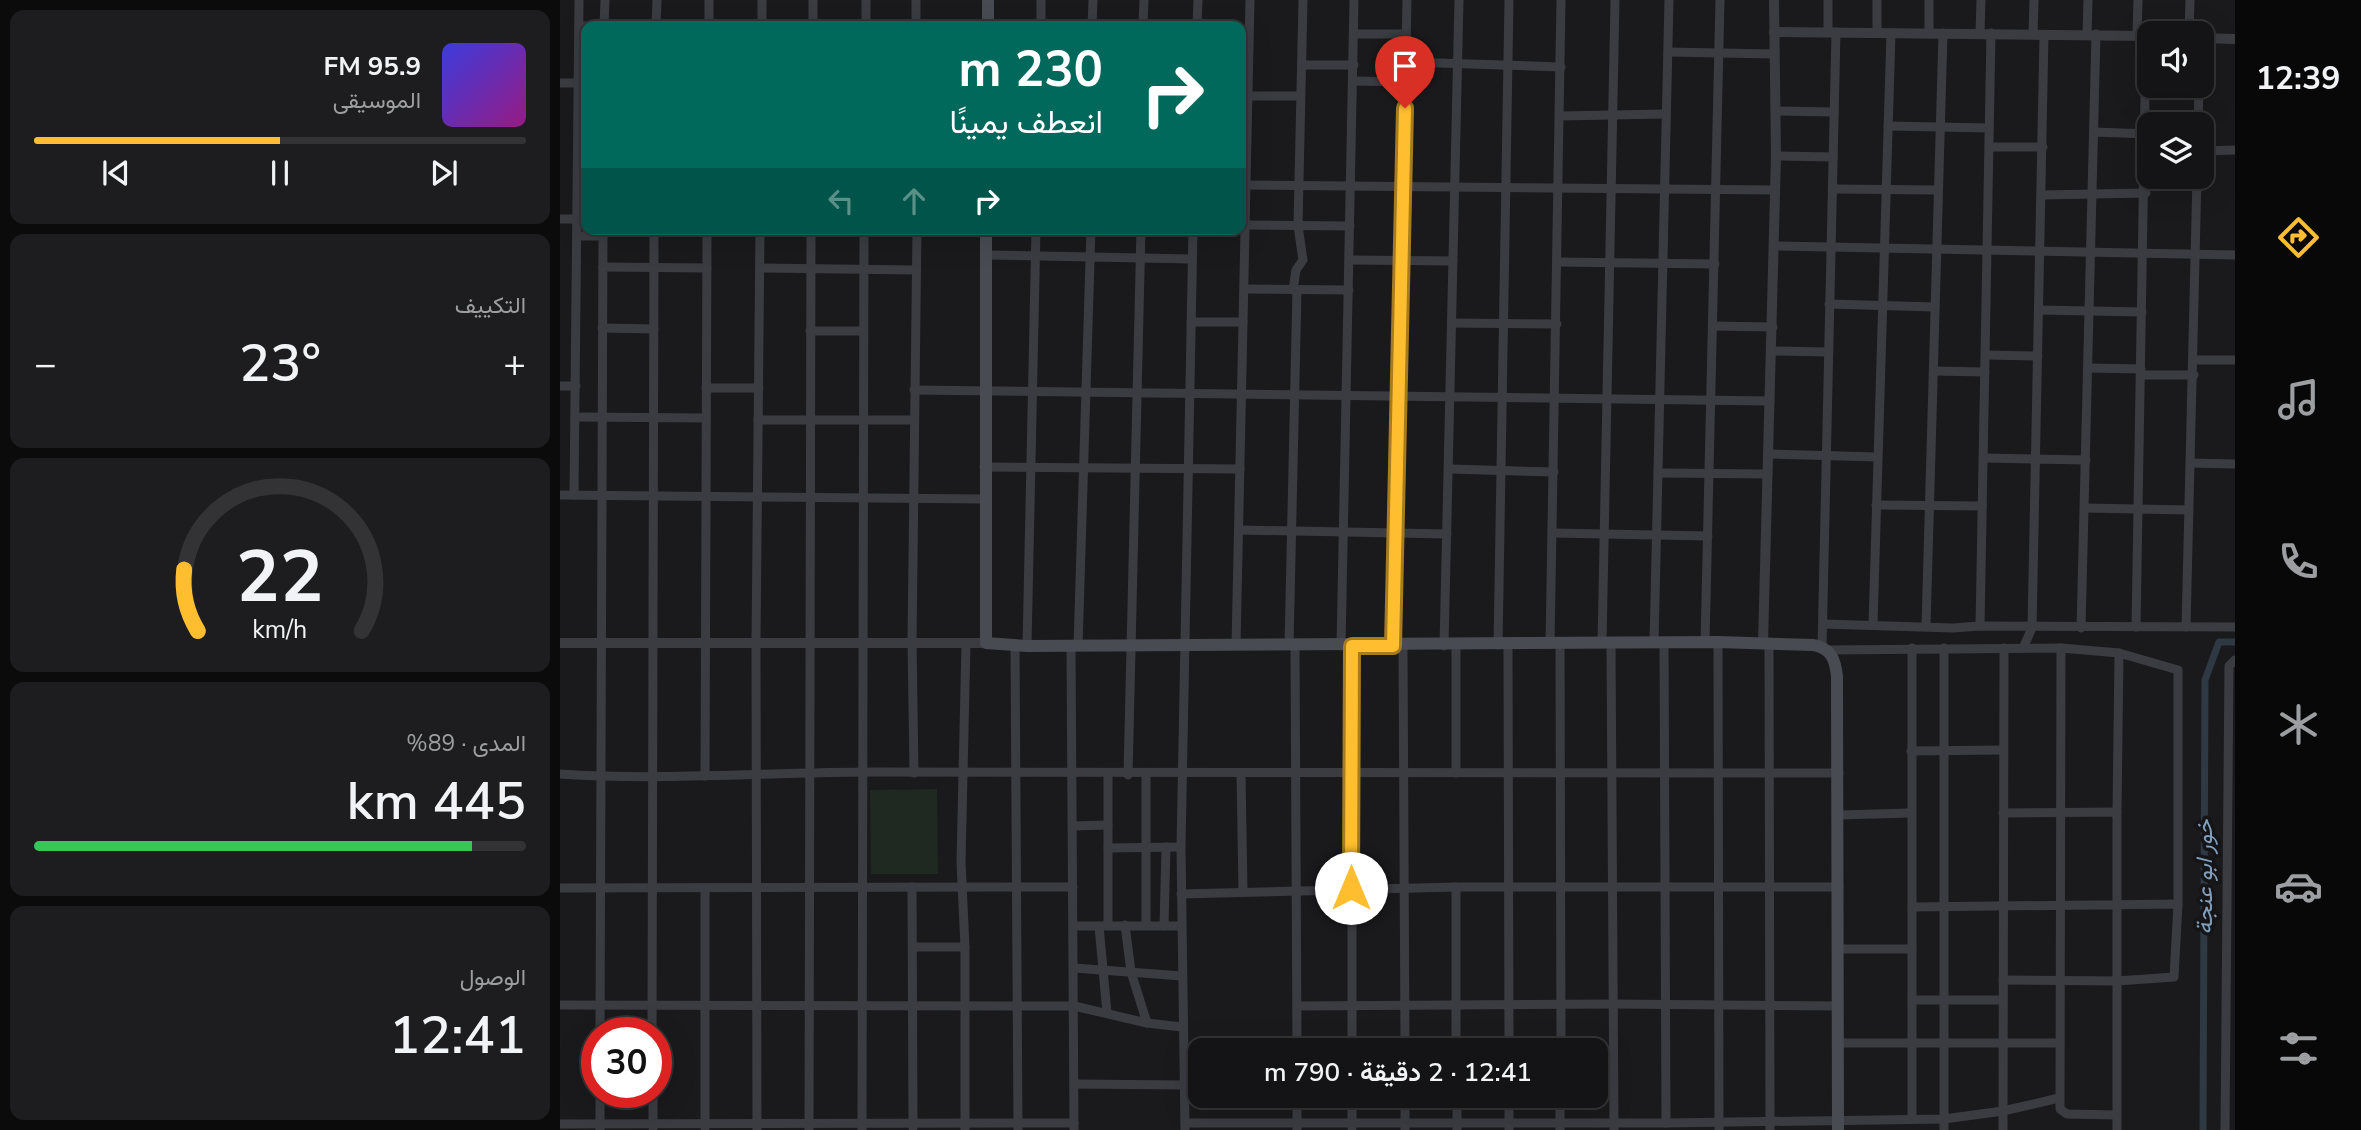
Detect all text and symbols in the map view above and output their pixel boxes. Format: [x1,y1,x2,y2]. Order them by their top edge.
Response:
map controls [2137,21,2214,189]
button: sound [2137,21,2214,98]
text: 230 m [959,36,1103,103]
pin [1375,36,1435,108]
icon: arrive [1386,47,1424,85]
text: 95.9 FM [324,49,421,84]
icon: right [1127,49,1218,140]
text: 12:39 [2256,57,2340,100]
text: الموسيقى [333,85,421,116]
text: انعطف يمينًا [950,101,1103,144]
button: layers [2137,112,2214,189]
icon: previous [97,154,135,192]
icon: pause [261,154,299,192]
icon: next [425,154,463,192]
icon: left [822,182,860,220]
icon: ahead [895,182,933,220]
icon: right [968,182,1006,220]
icon: directions [2274,213,2323,262]
text: التكييف [455,290,526,321]
text: 23° [239,328,321,399]
text: − [34,339,57,390]
text: + [503,339,526,390]
icon: music [2274,375,2323,424]
text: 22 [236,527,324,627]
icon: phone [2274,537,2323,586]
text: km/h [252,613,308,647]
icon: climate [2274,700,2323,749]
text: المدى · 89% [406,728,526,759]
text: 445 km [347,766,526,837]
water label: خور ابو عنجة [2189,819,2220,935]
position arrow [1314,851,1388,925]
icon: car [2274,862,2323,911]
text: الوصول [460,962,526,993]
text: 12:41 [389,1000,526,1071]
speed limit sign: 30 [581,1017,672,1108]
icon: filters [2274,1024,2323,1073]
text: 12:41 · 2 دقيقة · 790 m [1264,1055,1532,1090]

